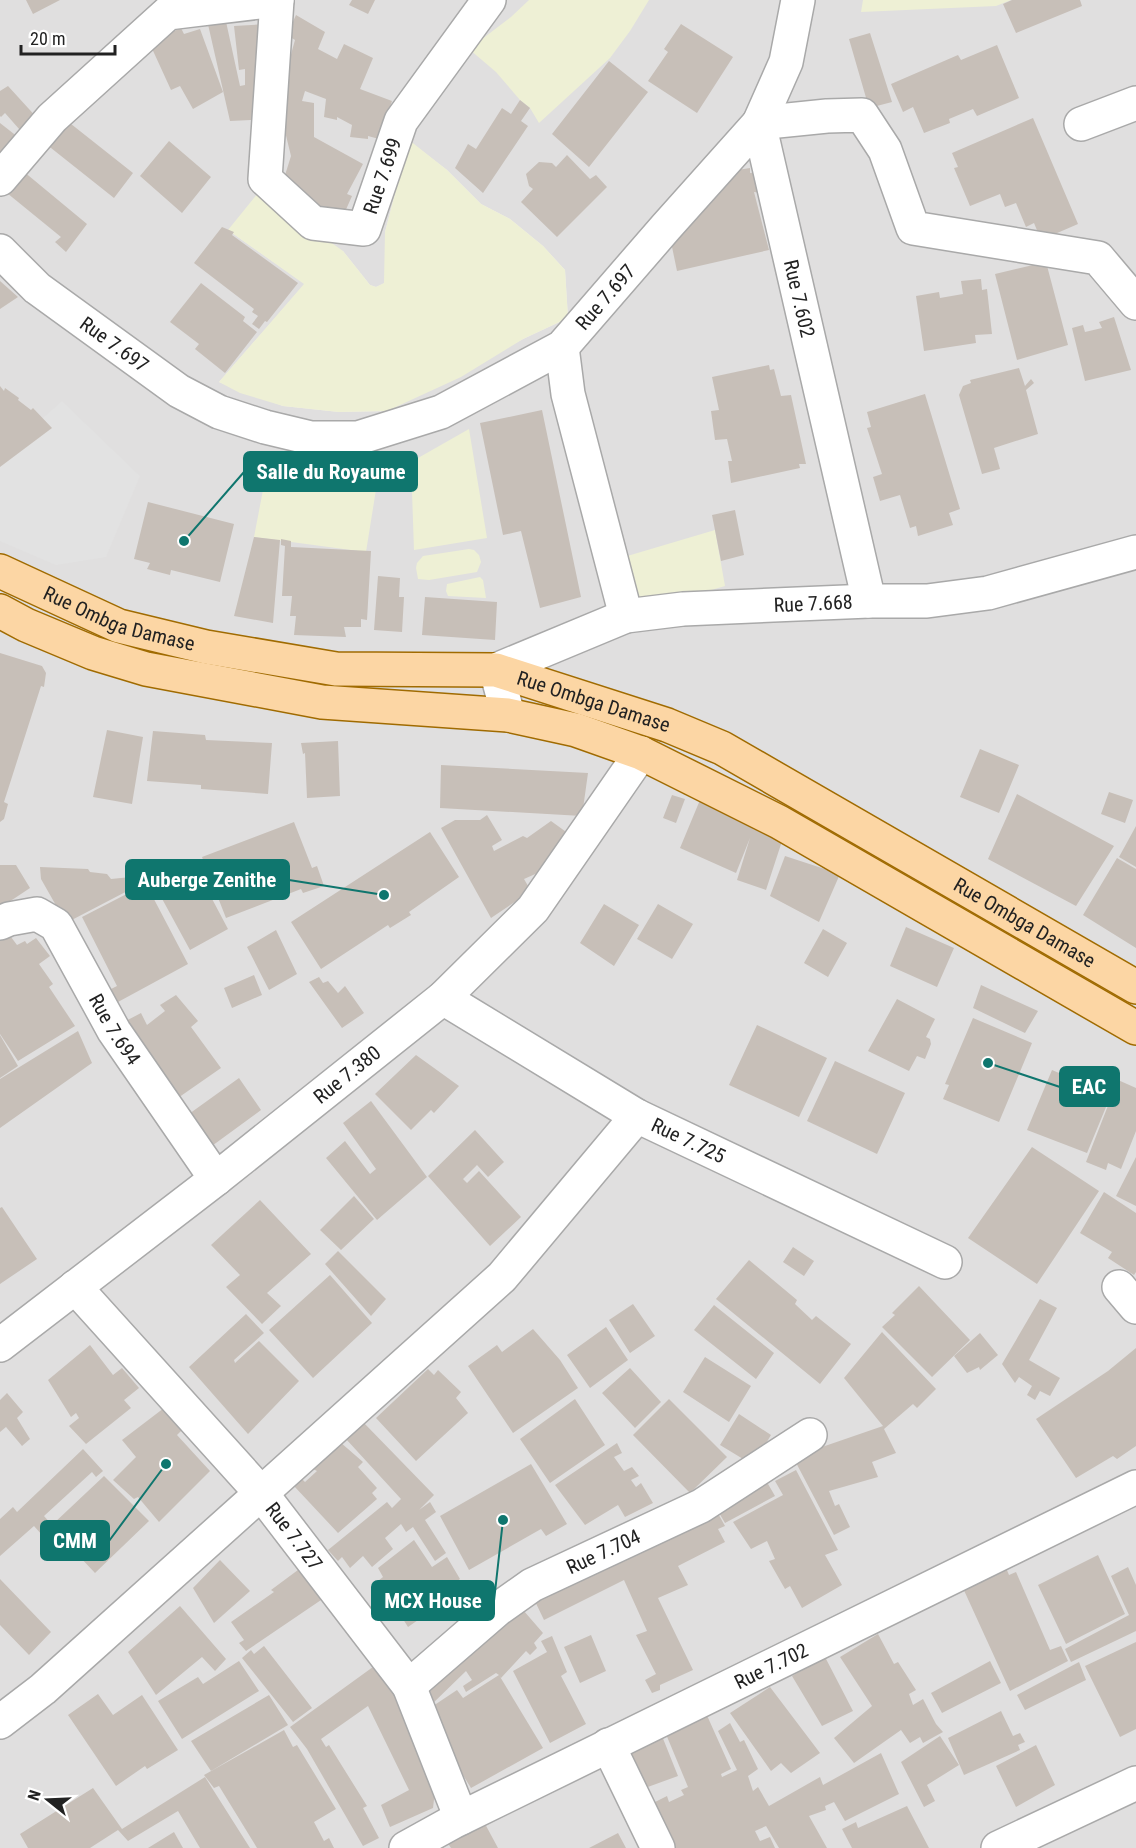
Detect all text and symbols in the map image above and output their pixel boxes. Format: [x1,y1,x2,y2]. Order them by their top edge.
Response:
scale bar [21,18,116,56]
text: 20 m [30,28,65,49]
street label: Rue 7.699 [358,135,406,217]
street label: Rue 7.602 [779,257,820,340]
street label: Rue 7.697 [570,259,640,335]
street label: Rue 7.697 [75,311,153,377]
callout: Salle du Royaume [244,452,417,491]
text: Salle du Royaume [256,460,406,484]
street label: Rue Ombga Damase [40,581,197,656]
street label: Rue 7.668 [773,590,853,617]
street label: Rue Ombga Damase [514,666,673,737]
callout: Auberge Zenithe [126,860,289,899]
text: Auberge Zenithe [138,868,276,892]
street label: Rue Ombga Damase [949,872,1100,973]
street label: Rue 7.694 [84,990,146,1070]
street label: Rue 7.380 [309,1041,385,1109]
callout: EAC [1060,1067,1119,1106]
text: EAC [1072,1075,1106,1099]
street label: Rue 7.725 [648,1113,729,1168]
street label: Rue 7.727 [261,1498,328,1575]
callout: CMM [41,1521,109,1560]
street label: Rue 7.704 [562,1524,644,1579]
text: CMM [53,1529,97,1553]
callout: MCX House [372,1581,494,1620]
text: MCX House [384,1589,482,1613]
street label: Rue 7.702 [730,1638,812,1694]
north arrow [18,1770,78,1830]
text: N [24,1788,45,1803]

